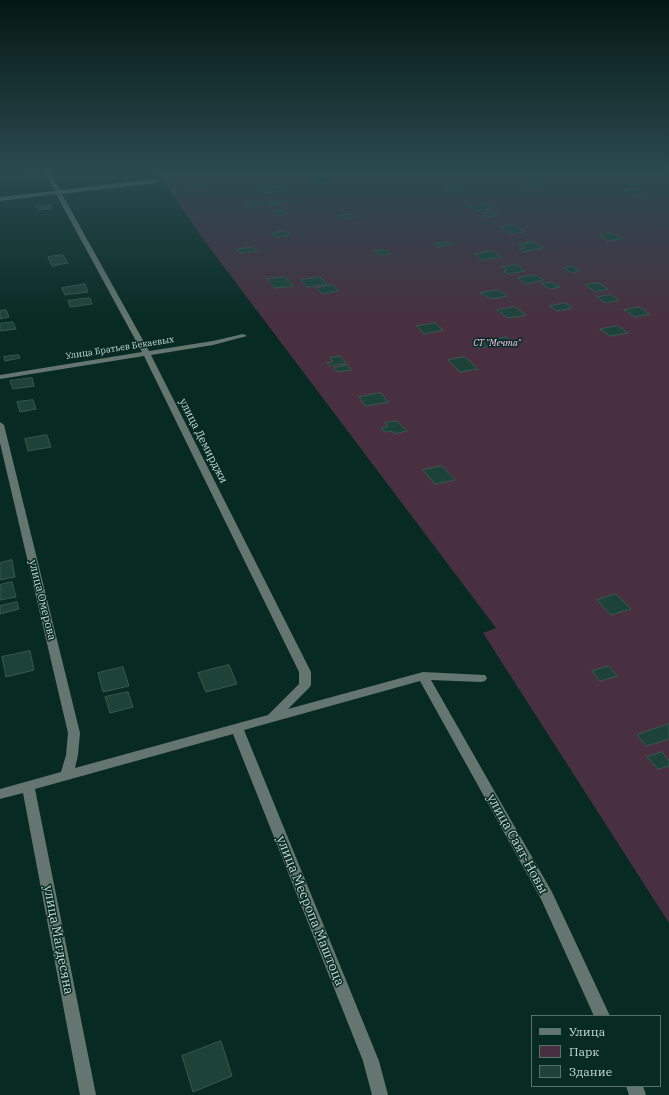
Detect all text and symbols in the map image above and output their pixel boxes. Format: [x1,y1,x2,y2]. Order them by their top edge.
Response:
street label: Улица Братьев Бекаевых [65,334,175,362]
park label: СТ "Мечта" [473,338,521,348]
street label: улица Демирджи [176,396,230,486]
street label: улица Омерова [26,558,58,642]
street label: улица Саят-Новы [483,791,551,897]
street label: улица Месропа Маштоца [273,834,347,988]
street label: улица Магдесяна [40,884,76,996]
legend [531,1015,661,1087]
text: Улица [569,1024,605,1039]
text: Парк [569,1044,599,1059]
text: Здание [569,1064,612,1079]

